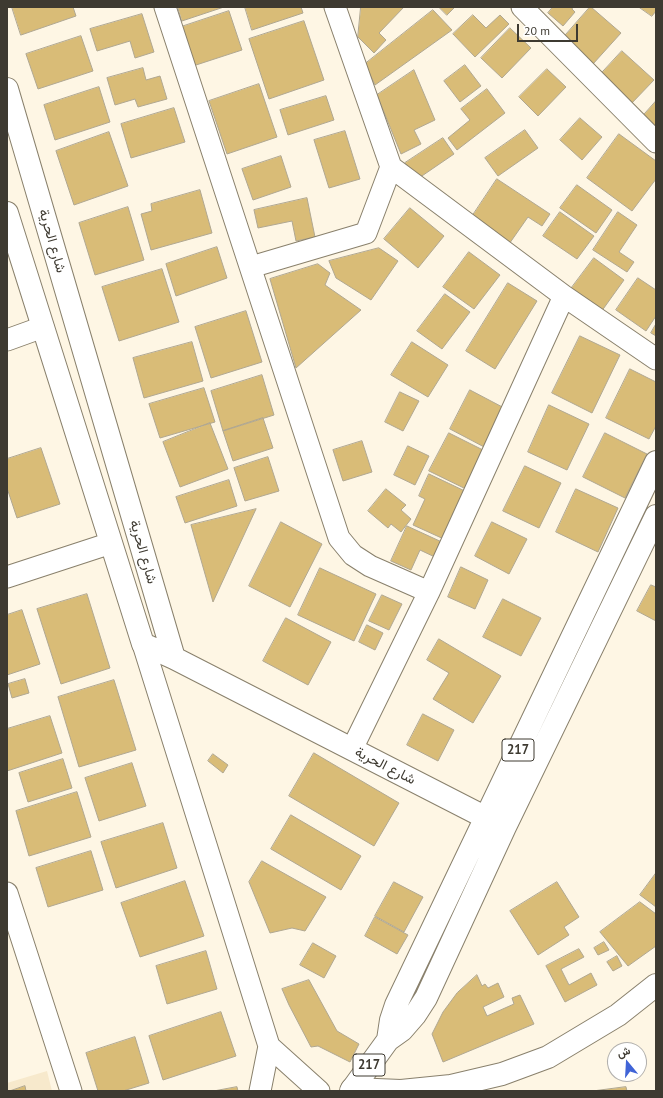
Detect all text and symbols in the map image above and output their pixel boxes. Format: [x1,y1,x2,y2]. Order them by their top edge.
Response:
scale bar [519,16,580,42]
text: 20 m [524,23,550,38]
street label: شارع الحرية [35,207,69,275]
street label: شارع الحرية [126,518,160,586]
road number: 217 [502,739,534,761]
street label: شارع الحرية [352,744,418,788]
north arrow [607,1042,647,1082]
text: ش [615,1043,632,1060]
road number: 217 [353,1054,385,1076]

